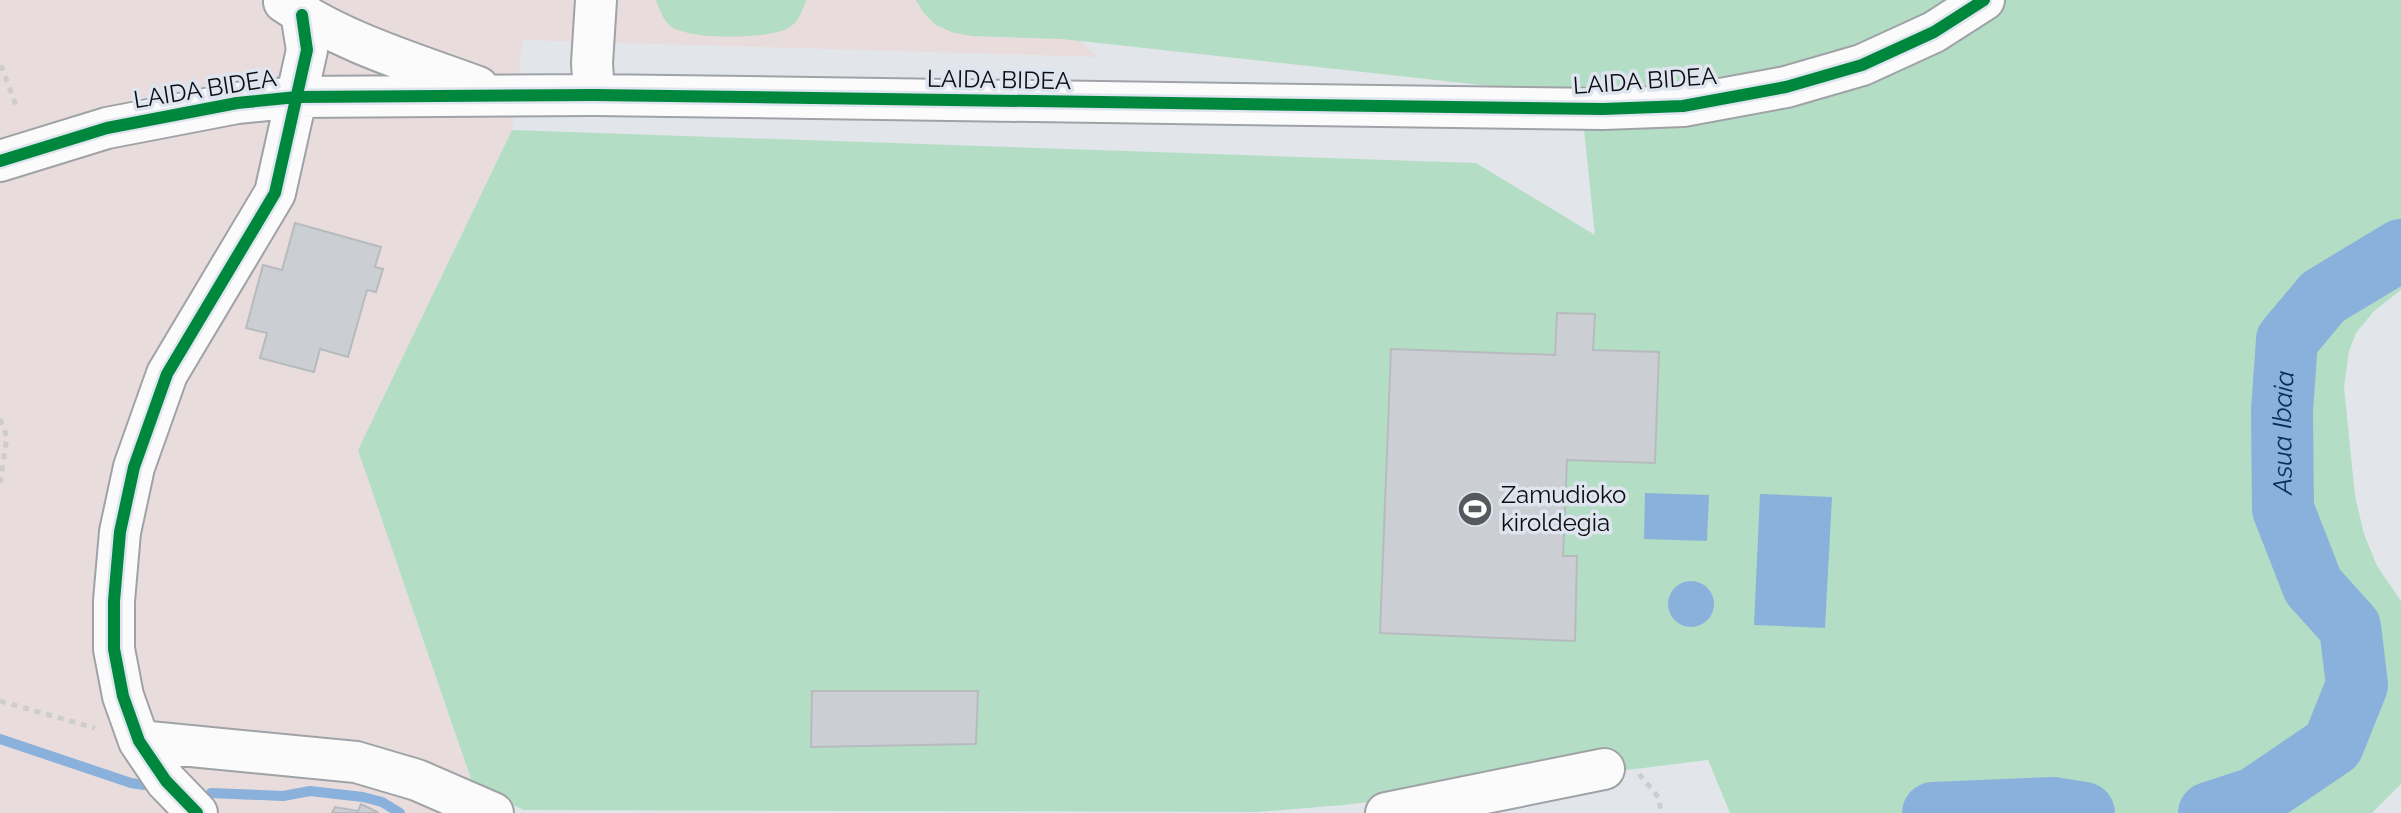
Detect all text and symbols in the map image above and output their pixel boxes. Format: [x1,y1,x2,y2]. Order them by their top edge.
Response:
street label: LAIDA BIDEA [1572,61,1718,100]
street label: LAIDA BIDEA [131,63,278,114]
street label: LAIDA BIDEA [927,64,1071,95]
water label: Asua Ibaia [2267,370,2300,497]
place label: Zamudioko kiroldegia [1501,480,1626,537]
sports icon: Zamudioko kiroldegia [1456,490,1494,528]

